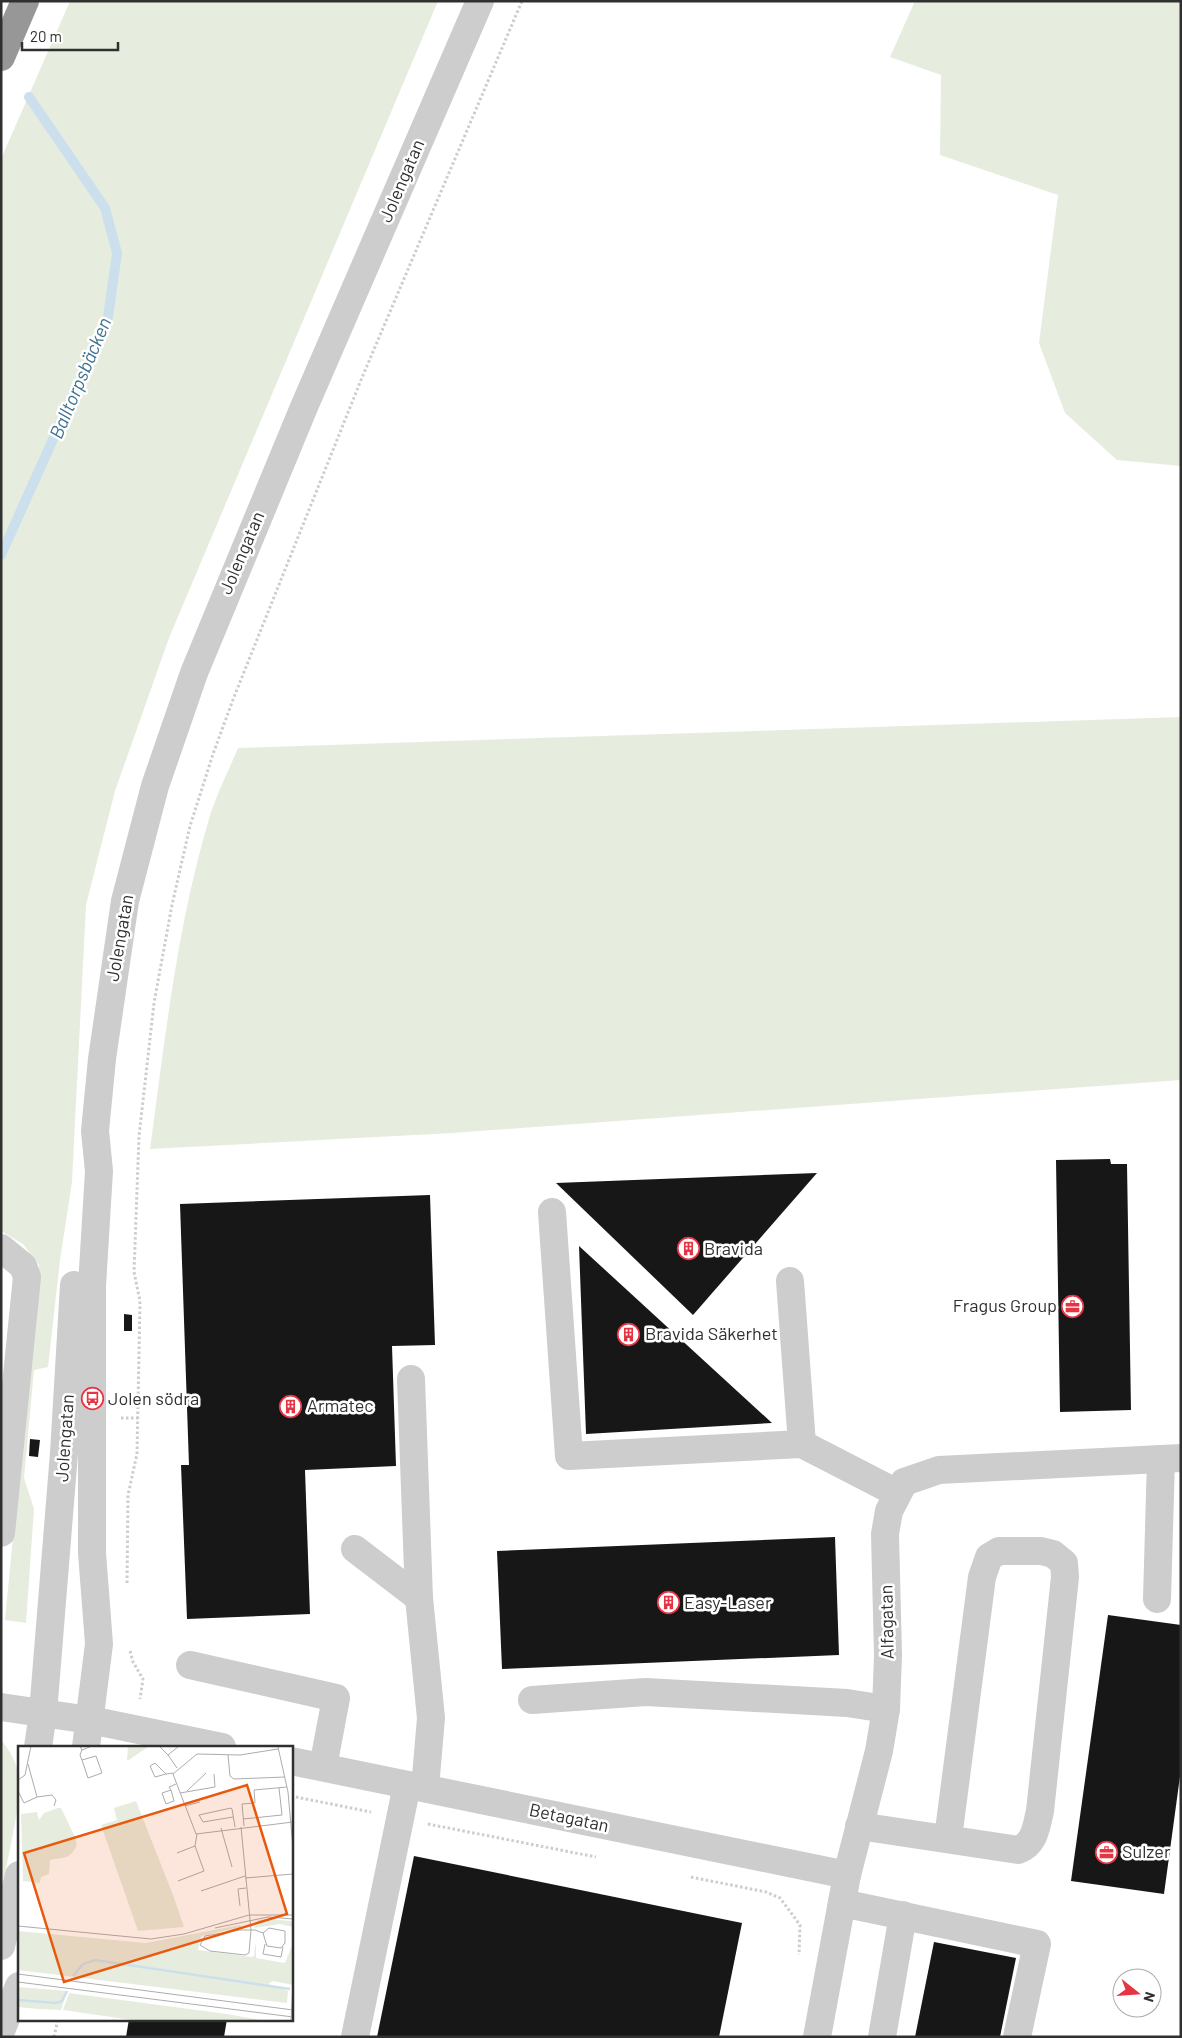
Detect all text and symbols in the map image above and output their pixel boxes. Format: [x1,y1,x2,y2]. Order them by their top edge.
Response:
scale bar [22,20,119,52]
text: 20 m [30,27,62,45]
street label: Jolengatan [374,136,428,225]
water label: Balltorpsbäcken [44,314,115,442]
street label: Jolengatan [214,508,268,597]
street label: Jolengatan [101,893,137,983]
building icon: Bravida [676,1237,700,1261]
place label: Bravida [704,1237,763,1259]
place label: Fragus Group [953,1294,1057,1316]
office icon: Fragus Group [1061,1294,1085,1318]
building icon: Bravida Säkerhet [617,1322,641,1346]
place label: Bravida Säkerhet [645,1322,778,1344]
bus stop icon: Jolen södra [80,1387,104,1411]
place label: Jolen södra [108,1387,199,1409]
street label: Jolengatan [50,1393,78,1483]
building icon: Armatec [279,1394,303,1418]
place label: Armatec [307,1394,374,1416]
street label: Alfagatan [874,1585,898,1659]
building icon: Easy-Laser [656,1591,680,1615]
place label: Easy-Laser [684,1591,772,1613]
inset map [18,1746,292,2020]
street label: Betagatan [527,1798,611,1836]
office icon: Sulzer [1094,1840,1118,1864]
place label: Sulzer [1122,1840,1171,1862]
north arrow [1112,1968,1162,2018]
text: N [1140,1990,1159,2004]

